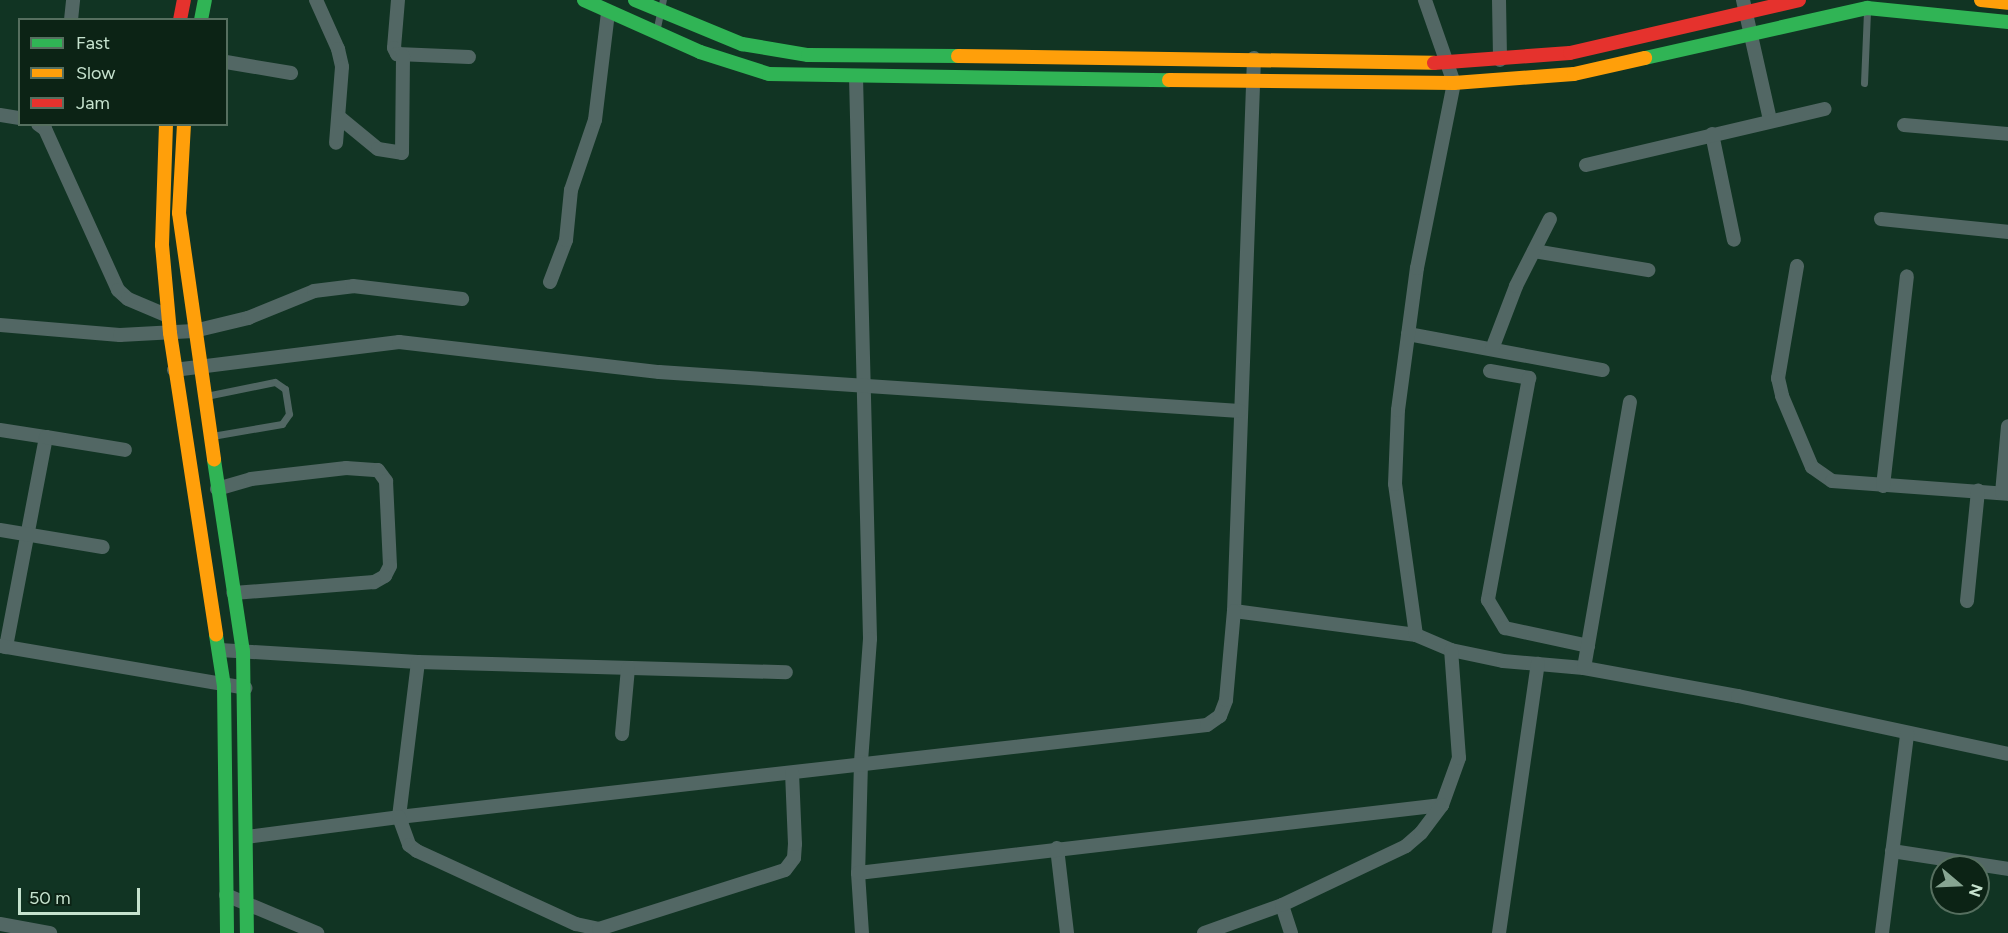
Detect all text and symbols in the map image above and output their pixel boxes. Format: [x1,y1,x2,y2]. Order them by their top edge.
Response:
legend [18,18,228,126]
text: Fast [76,32,110,54]
text: Slow [76,62,115,84]
text: Jam [76,92,110,114]
north arrow [1930,855,1990,915]
scale bar [21,876,142,914]
text: N [1965,881,1987,899]
text: 50 m [29,887,71,909]

